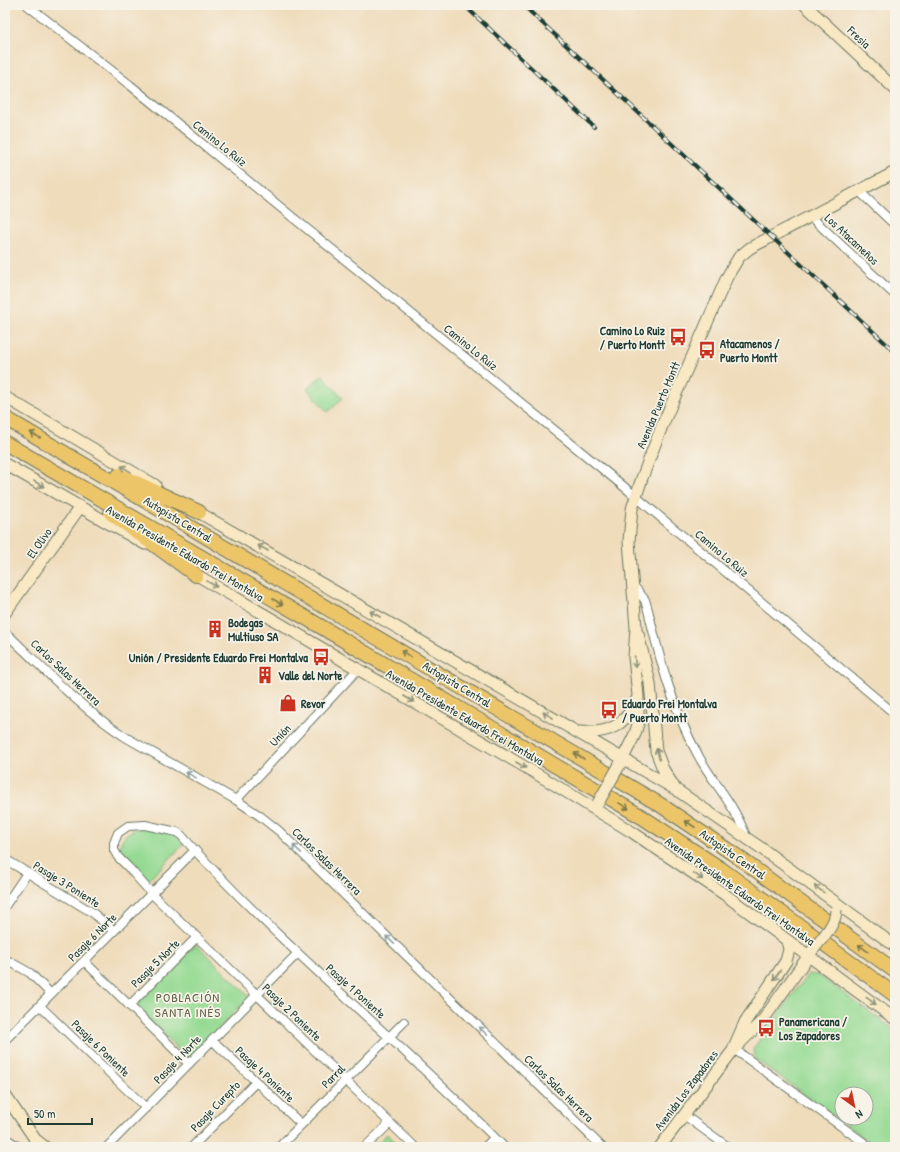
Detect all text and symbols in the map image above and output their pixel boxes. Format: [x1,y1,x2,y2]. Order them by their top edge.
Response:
street label: Fresia [843,21,874,52]
street label: Camino Lo Ruiz [189,116,251,170]
street label: Los Atacameños [821,209,883,269]
street label: Camino Lo Ruiz [440,320,502,374]
place label: Camino Lo Ruiz / Puerto Montt [600,322,666,353]
bus stop icon: Camino Lo Ruiz / Puerto Montt [668,327,688,347]
place label: Atacamenos / Puerto Montt [720,335,781,366]
bus stop icon: Atacamenos / Puerto Montt [697,340,717,360]
street label: Avenida Puerto Montt [632,358,684,451]
one-way arrow [29,431,41,439]
one-way arrow [120,464,132,472]
one-way arrow [33,480,45,488]
street label: Autopista Central [141,492,216,547]
street label: Avenida Presidente Eduardo Frei Montalva [103,501,267,605]
street label: El Olivo [22,524,56,562]
street label: Camino Lo Ruiz [692,526,752,580]
one-way arrow [257,544,269,552]
one-way arrow [206,580,218,588]
one-way arrow [272,598,284,606]
one-way arrow [369,610,381,618]
place label: Bodegas Multiuso SA [228,614,278,645]
building icon: Bodegas Multiuso SA [205,619,225,639]
street label: Carlos Salas Herrera [27,635,105,709]
bus stop icon: Unión / Presidente Eduardo Frei Montalva [311,647,331,667]
place label: Unión / Presidente Eduardo Frei Montalva [129,649,308,666]
one-way arrow [400,650,412,658]
one-way arrow [631,655,638,668]
street label: Autopista Central [420,657,495,712]
building icon: Valle del Norte [255,665,275,685]
street label: Avenida Presidente Eduardo Frei Montalva [383,665,547,769]
place label: Valle del Norte [278,667,343,684]
shop icon: Revor [278,693,298,713]
place label: Revor [301,695,326,712]
one-way arrow [403,695,415,703]
place label: Eduardo Frei Montalva / Puerto Montt [622,695,717,726]
bus stop icon: Eduardo Frei Montalva / Puerto Montt [599,700,619,720]
one-way arrow [542,710,554,718]
street label: Unión [265,720,295,750]
one-way arrow [654,748,661,761]
one-way arrow [573,752,585,760]
one-way arrow [515,761,527,769]
one-way arrow [186,770,198,778]
one-way arrow [618,802,629,810]
one-way arrow [684,820,695,828]
street label: Carlos Salas Herrera [289,823,366,899]
street label: Autopista Central [697,825,770,884]
street label: Avenida Presidente Eduardo Frei Montalva [662,833,819,950]
one-way arrow [292,844,302,854]
street label: Pasaje 3 Poniente [30,857,104,911]
one-way arrow [692,872,703,880]
one-way arrow [814,885,825,894]
street label: Pasaje 6 Norte [64,909,120,965]
street label: Pasaje 5 Norte [127,935,183,991]
one-way arrow [385,935,395,945]
one-way arrow [858,944,869,953]
street label: Pasaje 1 Poniente [322,960,390,1023]
one-way arrow [773,969,781,980]
street label: Pasaje 2 Poniente [259,979,326,1045]
district label: POBLACIÓN SANTA INÉS [155,988,221,1021]
one-way arrow [865,997,876,1005]
place label: Panamericana / Los Zapadores [779,1013,848,1045]
street label: Pasaje 6 Poniente [68,1016,134,1081]
bus stop icon: Panamericana / Los Zapadores [756,1018,776,1038]
one-way arrow [478,1026,488,1036]
street label: Pasaje 4 Norte [149,1031,205,1087]
street label: Pasaje 4 Poniente [232,1042,298,1106]
street label: Avenida Los Zapadores [650,1046,722,1134]
street label: Carlos Salas Herrera [521,1050,598,1126]
street label: Parral [317,1060,349,1092]
street label: Pasaje Curepto [186,1077,244,1135]
north arrow [834,1086,874,1126]
scale bar [28,1100,92,1126]
text: 50 m [34,1105,55,1122]
text: N [853,1107,866,1122]

